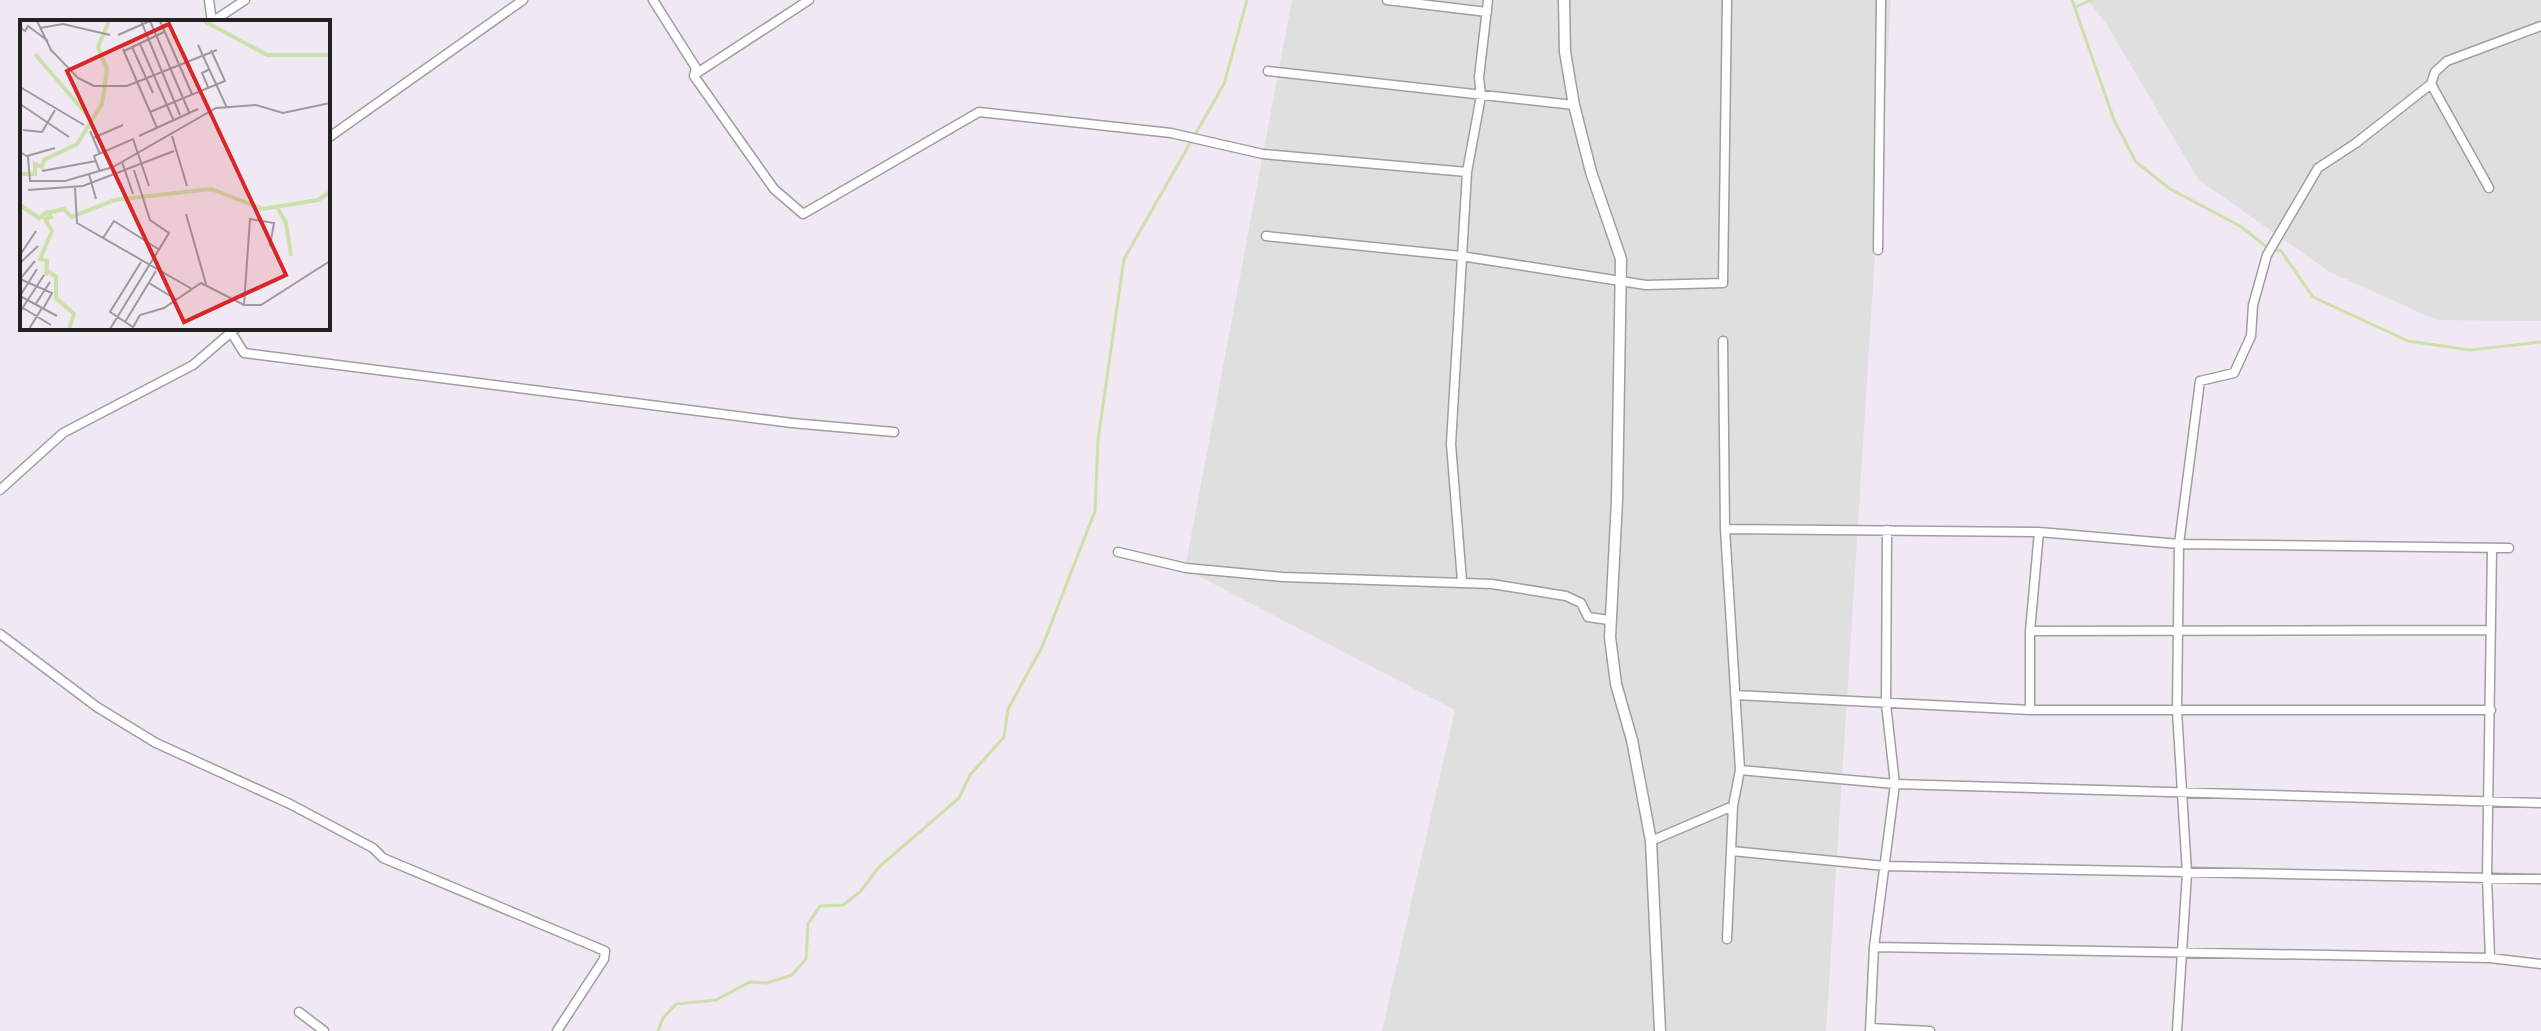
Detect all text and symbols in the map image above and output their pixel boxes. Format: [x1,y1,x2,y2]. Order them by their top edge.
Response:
inset map [20,20,330,330]

